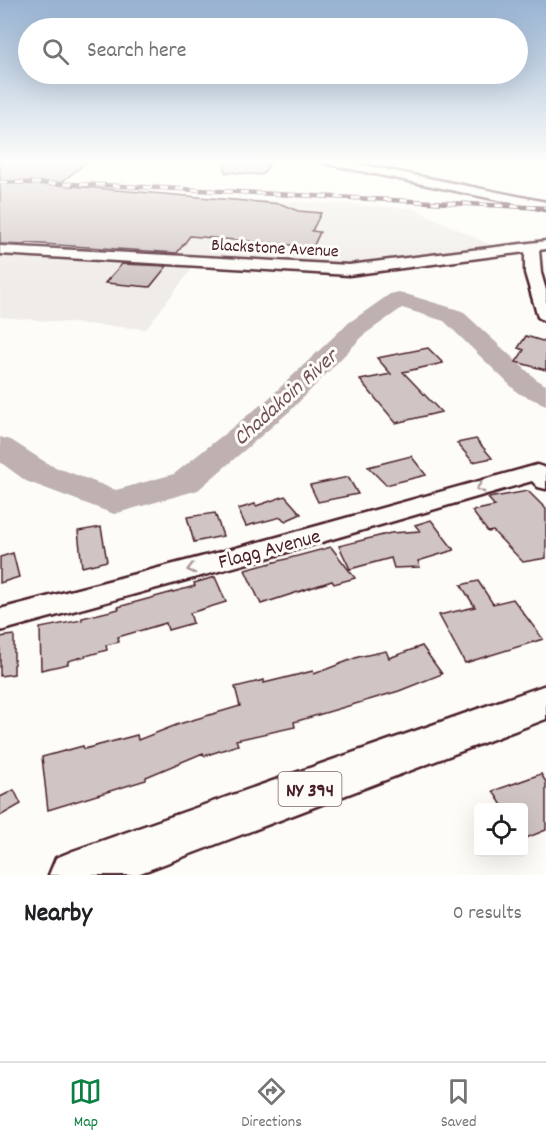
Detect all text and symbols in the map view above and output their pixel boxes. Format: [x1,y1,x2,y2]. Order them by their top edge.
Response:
search box [18,18,528,84]
icon: search [39,35,72,68]
text: Search here [87,36,186,67]
street label: Blackstone Avenue [210,234,339,265]
water label: Chadakoin River [227,341,348,454]
one-way arrow [475,481,486,493]
street label: Flagg Avenue [215,523,324,579]
one-way arrow [187,562,197,574]
road number: NY 394 [278,772,342,806]
map controls [474,803,528,857]
button: locate [474,803,528,857]
text: Nearby [24,896,92,933]
text: 0 results [453,900,522,928]
tab: Map [69,1075,102,1134]
tab: Directions [241,1075,302,1134]
tab: Saved [441,1075,477,1134]

